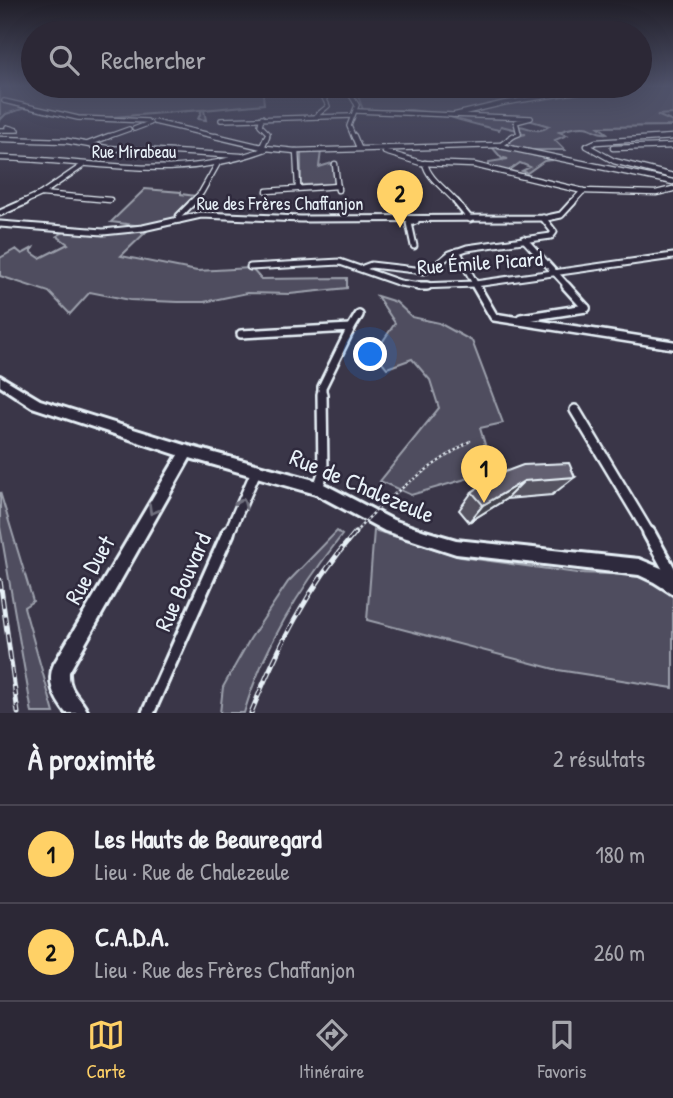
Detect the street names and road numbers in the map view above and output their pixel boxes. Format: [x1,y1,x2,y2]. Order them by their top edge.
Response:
street label: Rue Mirabeau [92,139,176,164]
street label: Rue des Frères Chaffanjon [197,191,363,216]
street label: Rue Émile Picard [416,244,544,281]
street label: Rue de Chalezeule [285,440,440,530]
street label: Rue Bouvard [146,527,218,636]
street label: Rue Duet [57,529,122,610]

